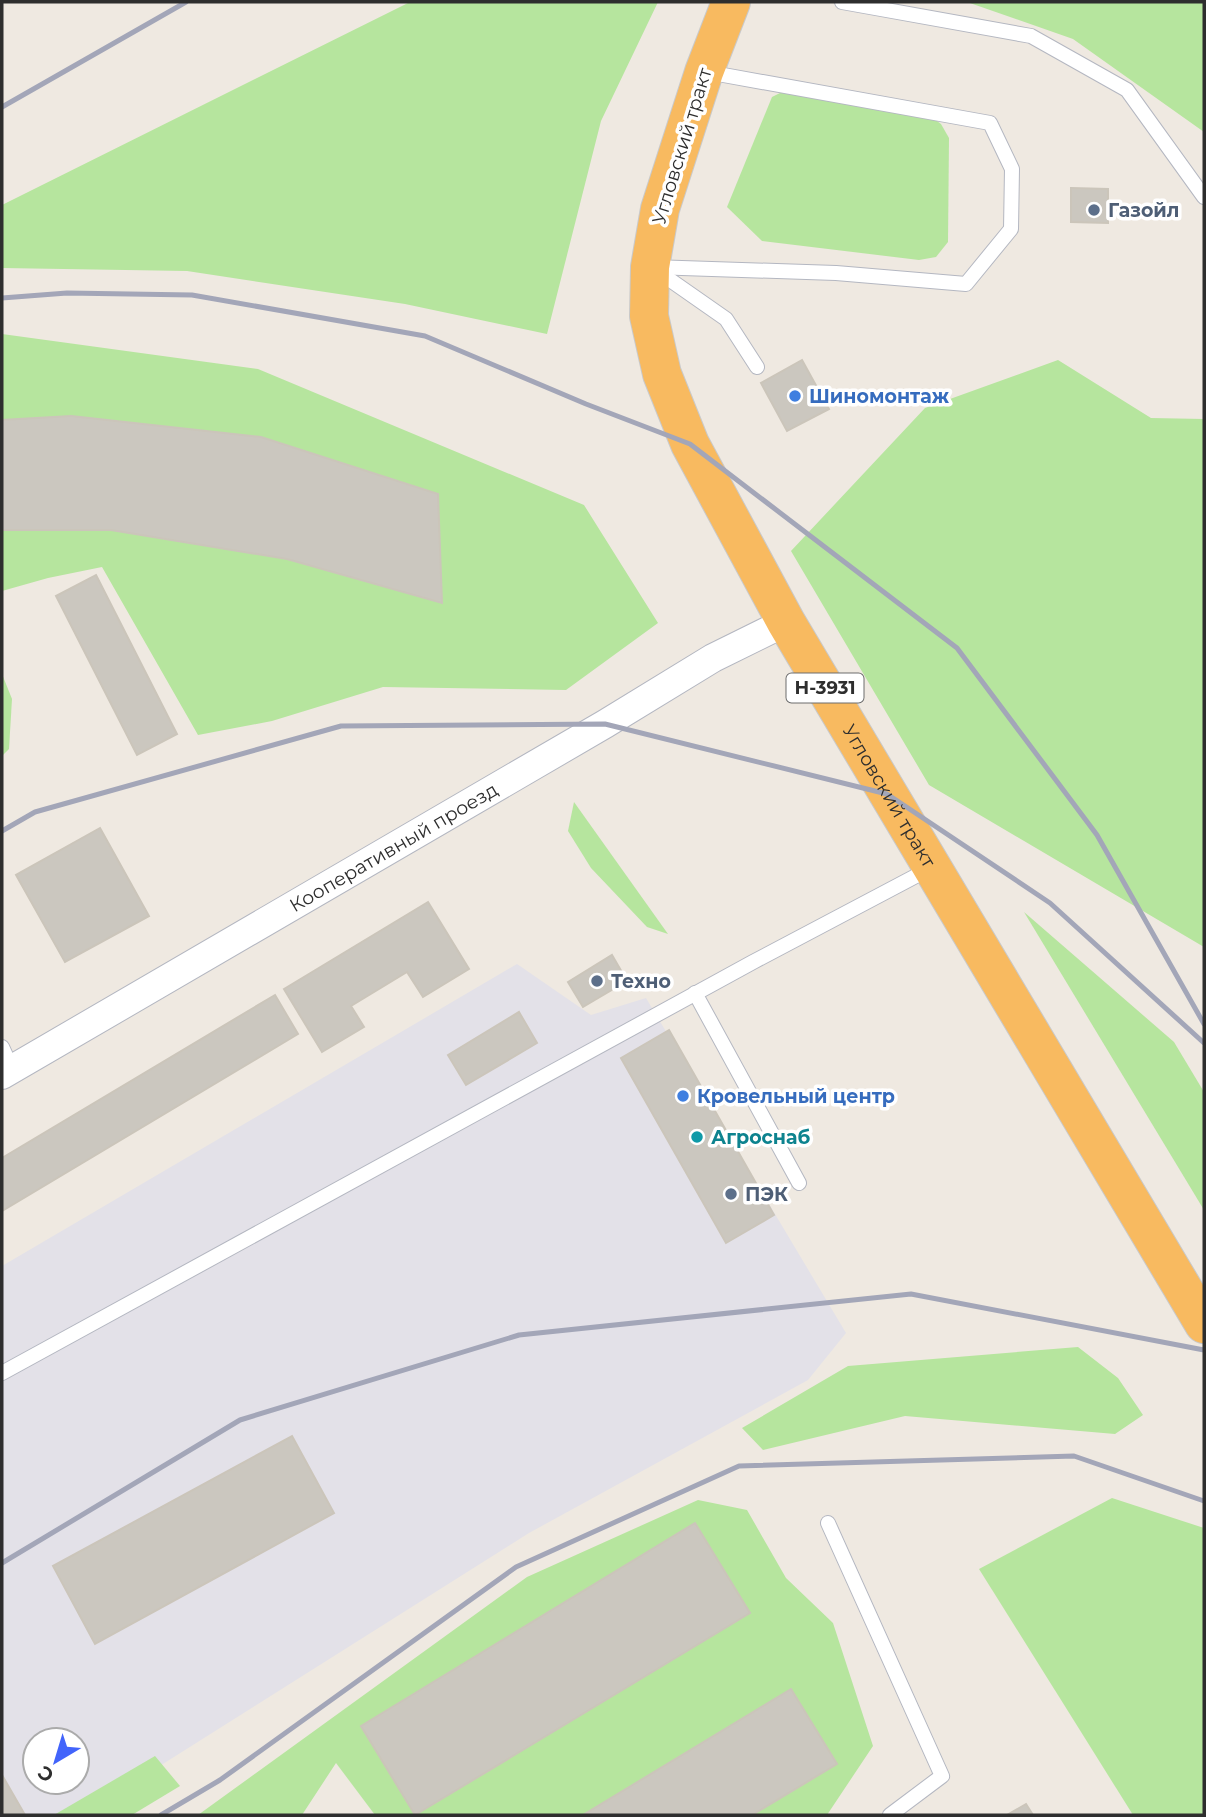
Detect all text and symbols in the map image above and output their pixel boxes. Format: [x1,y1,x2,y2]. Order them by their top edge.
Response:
street label: Угловский тракт [647,65,717,227]
place label: Газойл [1108,199,1179,222]
marker: Газойл [1086,202,1102,218]
place label: Шиномонтаж [809,385,950,408]
marker: Шиномонтаж [787,388,803,404]
road number: Н-3931 [786,674,864,702]
street label: Угловский тракт [838,720,941,871]
street label: Кооперативный проезд [285,777,502,917]
place label: Техно [611,970,671,993]
marker: Техно [589,973,605,989]
place label: Кровельный центр [697,1085,895,1108]
marker: Кровельный центр [675,1088,691,1104]
place label: Агроснаб [711,1126,810,1149]
marker: Агроснаб [689,1129,705,1145]
place label: ПЭК [745,1183,788,1206]
marker: ПЭК [723,1186,739,1202]
north arrow [21,1726,91,1796]
text: С [33,1761,58,1787]

